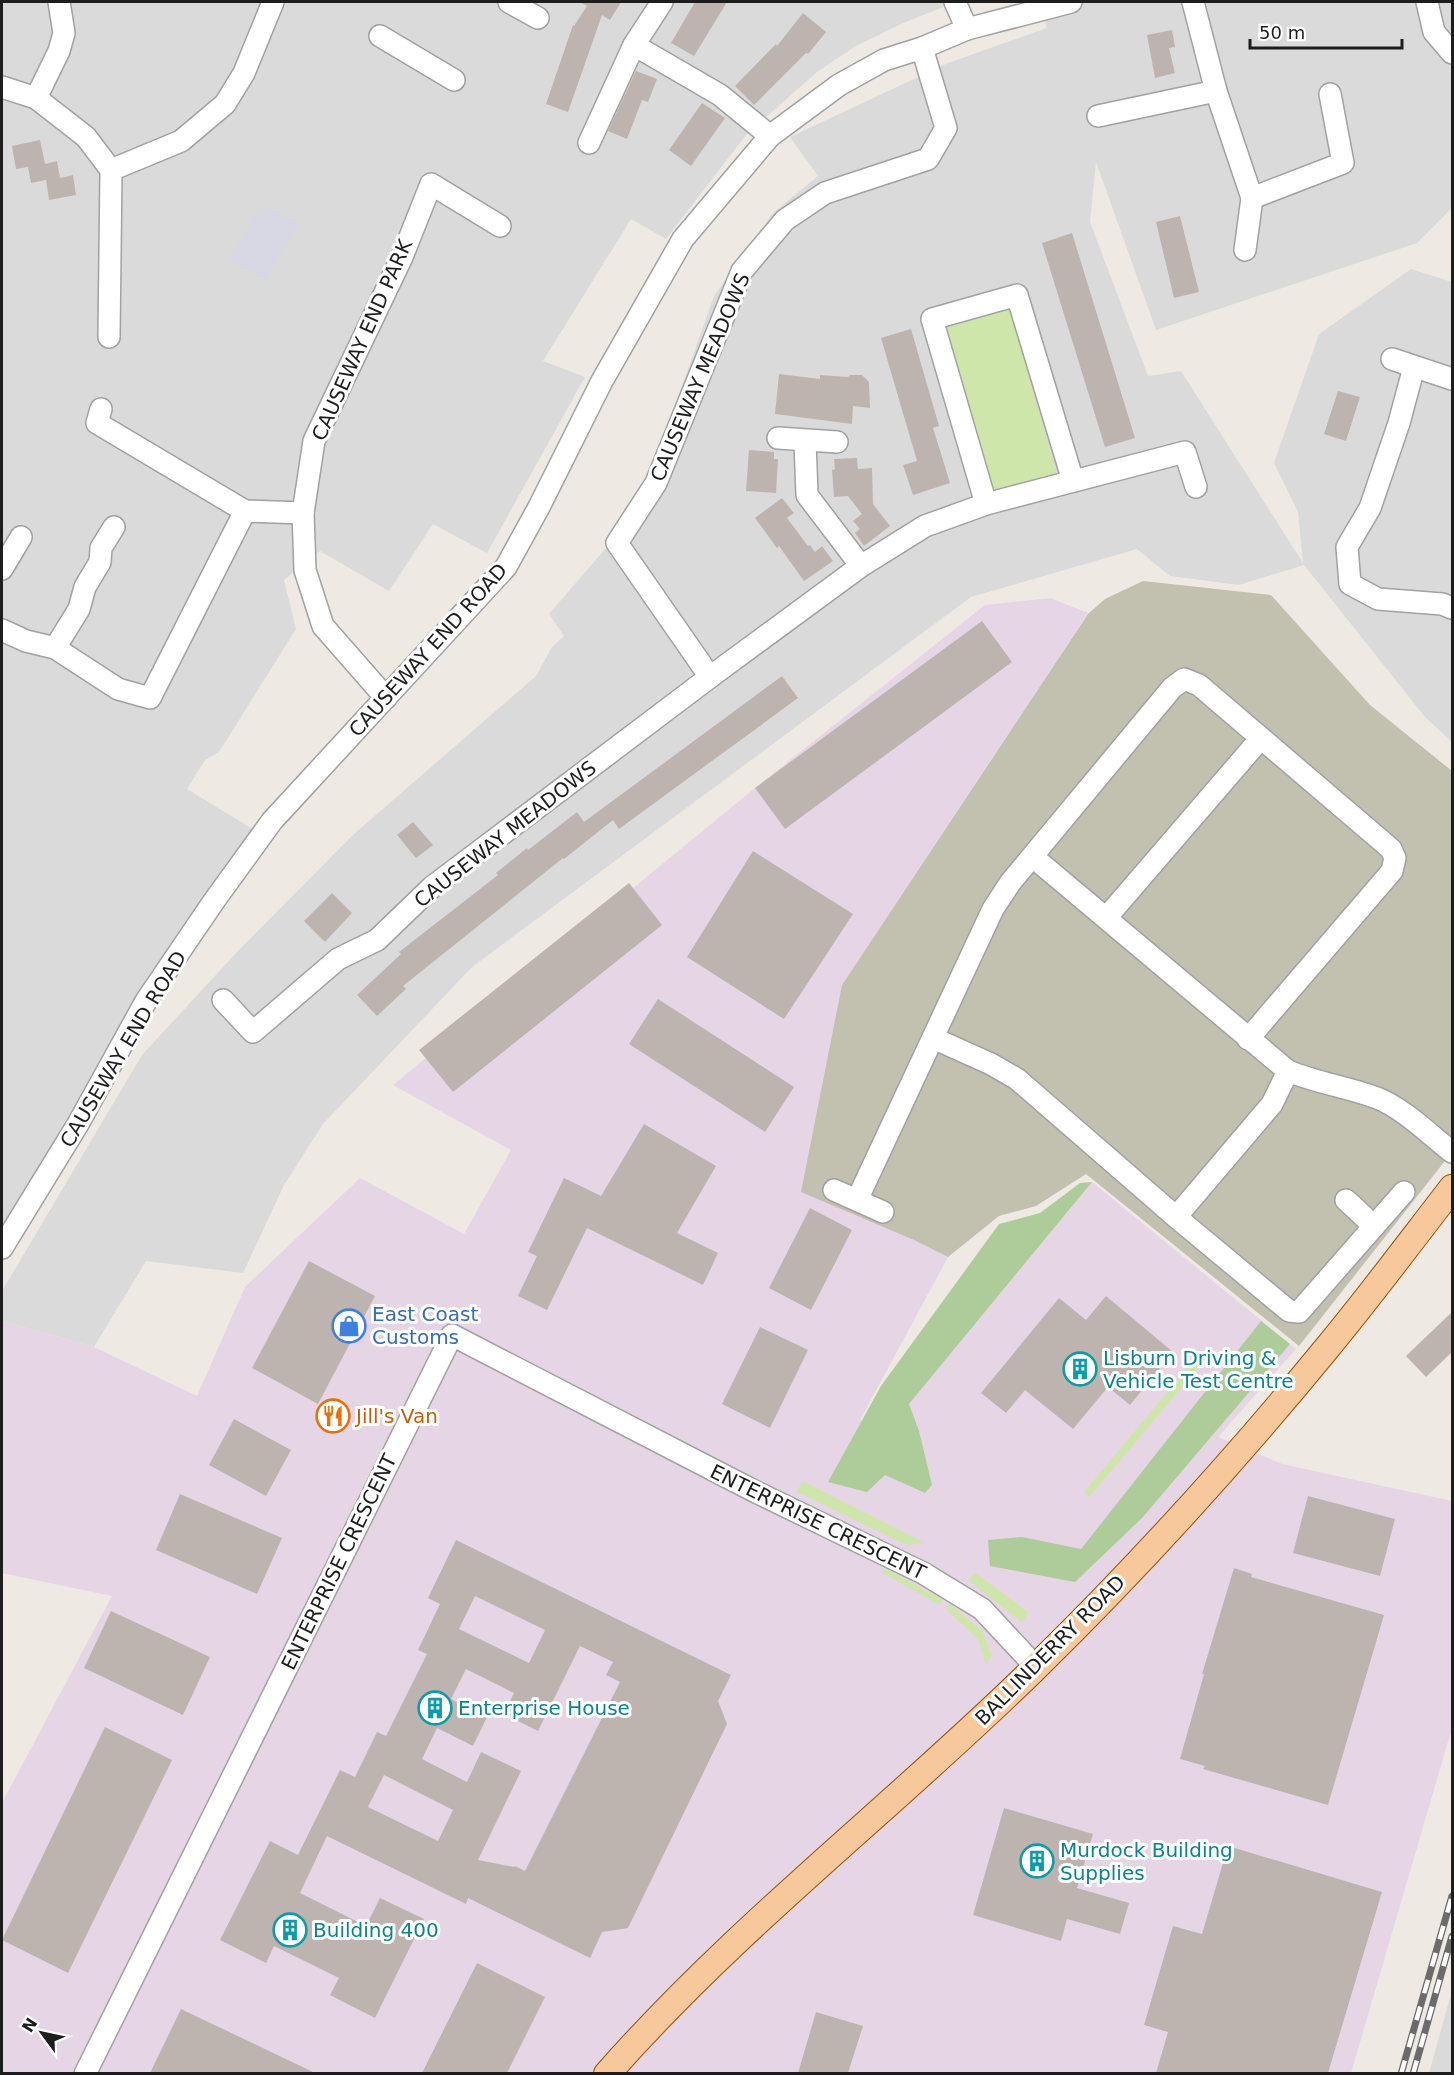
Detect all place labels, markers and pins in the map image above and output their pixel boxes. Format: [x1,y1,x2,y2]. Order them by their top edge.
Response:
place label: East Coast Customs [372,1302,478,1349]
shop icon: East Coast Customs [331,1308,367,1344]
place label: Lisburn Driving & Vehicle Test Centre [1103,1346,1294,1393]
building icon: Lisburn Driving & Vehicle Test Centre [1062,1351,1098,1387]
restaurant icon: Jill's Van [315,1398,351,1434]
place label: Jill's Van [354,1404,438,1428]
building icon: Enterprise House [417,1690,453,1726]
place label: Enterprise House [458,1696,630,1720]
place label: Murdock Building Supplies [1060,1838,1233,1885]
building icon: Murdock Building Supplies [1019,1843,1055,1879]
building icon: Building 400 [272,1912,308,1948]
place label: Building 400 [313,1918,439,1942]

